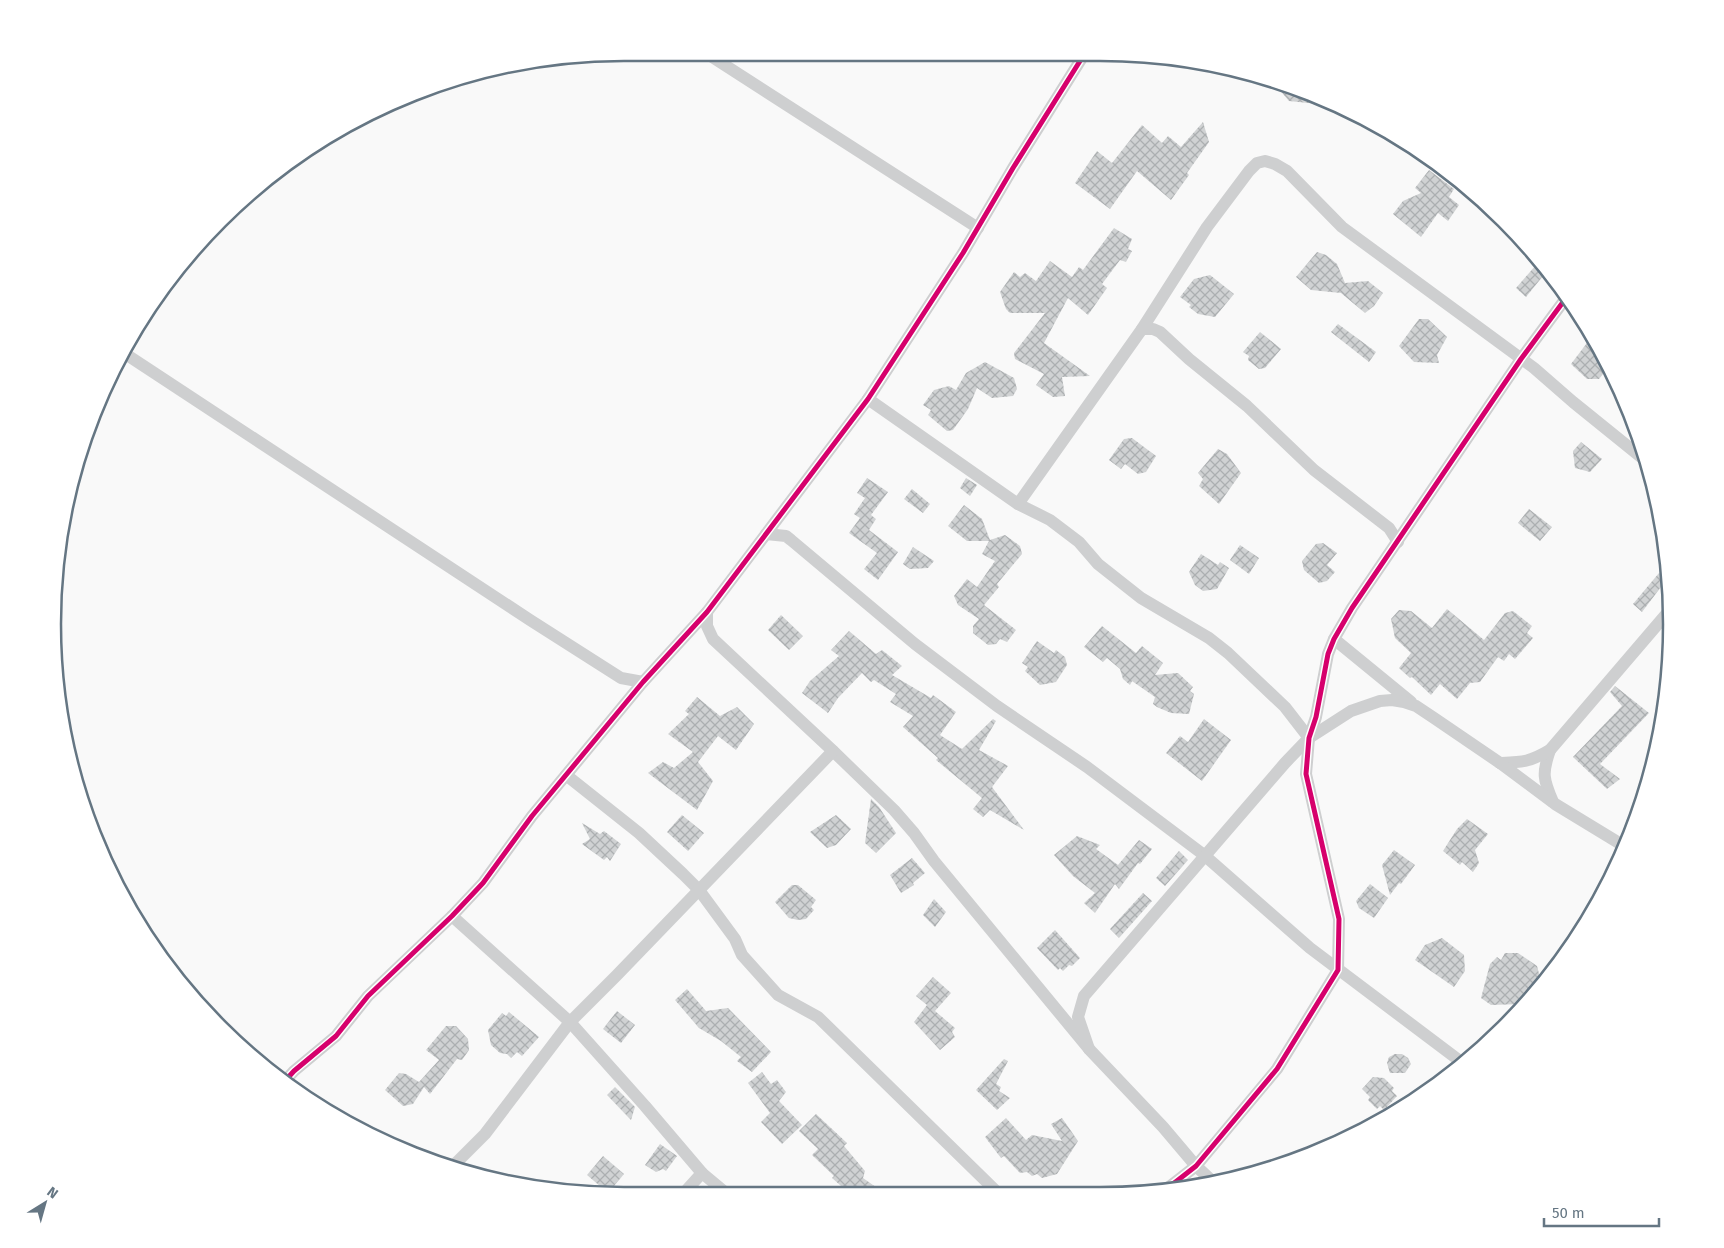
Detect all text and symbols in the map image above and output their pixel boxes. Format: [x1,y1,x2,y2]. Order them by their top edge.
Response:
north arrow [20,1178,70,1228]
text: N [44,1183,61,1203]
scale bar [1544,1196,1659,1228]
text: 50 m [1552,1204,1585,1222]

